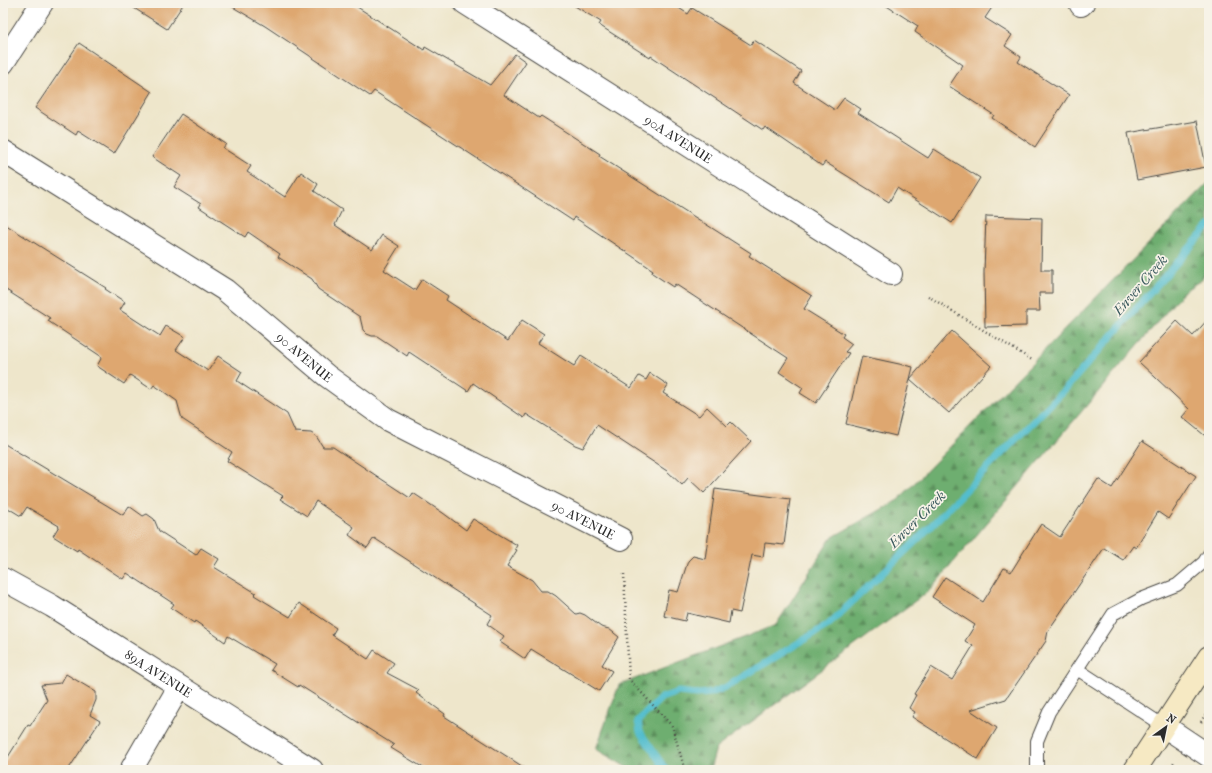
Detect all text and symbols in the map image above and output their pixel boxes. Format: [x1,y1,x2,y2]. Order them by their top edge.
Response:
street label: 90A AVENUE [642,112,715,166]
water label: Enver Creek [1109,252,1171,320]
street label: 90 AVENUE [273,330,335,385]
water label: Enver Creek [884,487,950,552]
street label: 90 AVENUE [549,498,617,543]
street label: 89A AVENUE [122,647,195,700]
north arrow [1146,707,1186,747]
text: N [1164,711,1179,727]

